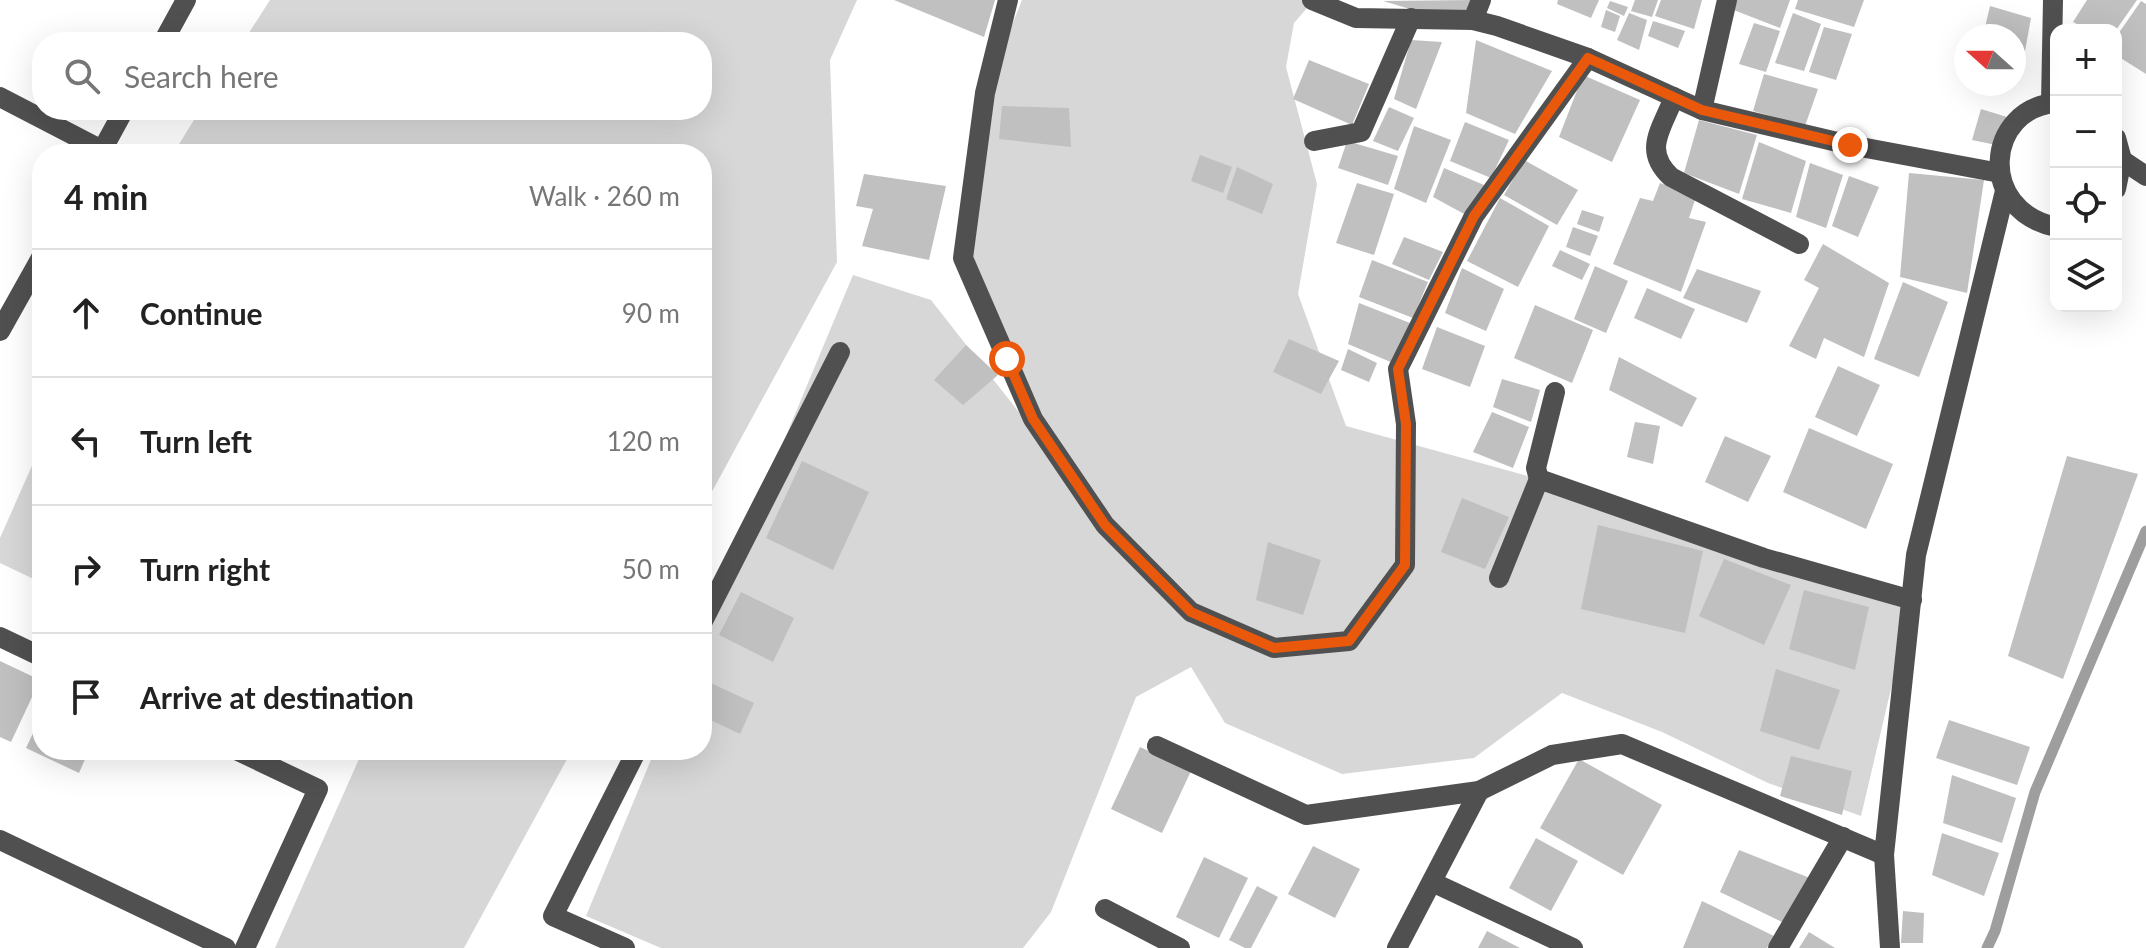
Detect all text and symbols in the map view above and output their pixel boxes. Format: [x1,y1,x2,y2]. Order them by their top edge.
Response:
north arrow [1954,24,2026,96]
map controls [2050,24,2122,312]
button: + [2050,24,2122,96]
search box [32,32,712,120]
icon: search [60,54,104,98]
text: Search here [124,58,279,94]
button: − [2050,96,2122,168]
route end [1832,127,1868,163]
button: locate [2050,168,2122,240]
text: 4 min [64,176,148,217]
text: Walk · 260 m [529,180,680,212]
button: layers [2050,240,2122,312]
icon: ahead [64,291,108,335]
text: Continue [140,295,263,331]
text: 90 m [622,297,680,329]
route start [989,341,1025,377]
icon: left [64,419,108,463]
text: Turn left [140,423,252,459]
text: 120 m [607,425,680,457]
icon: right [64,547,108,591]
text: Turn right [140,551,270,587]
text: 50 m [622,553,680,585]
icon: arrive [64,675,108,719]
text: Arrive at destination [140,679,414,715]

